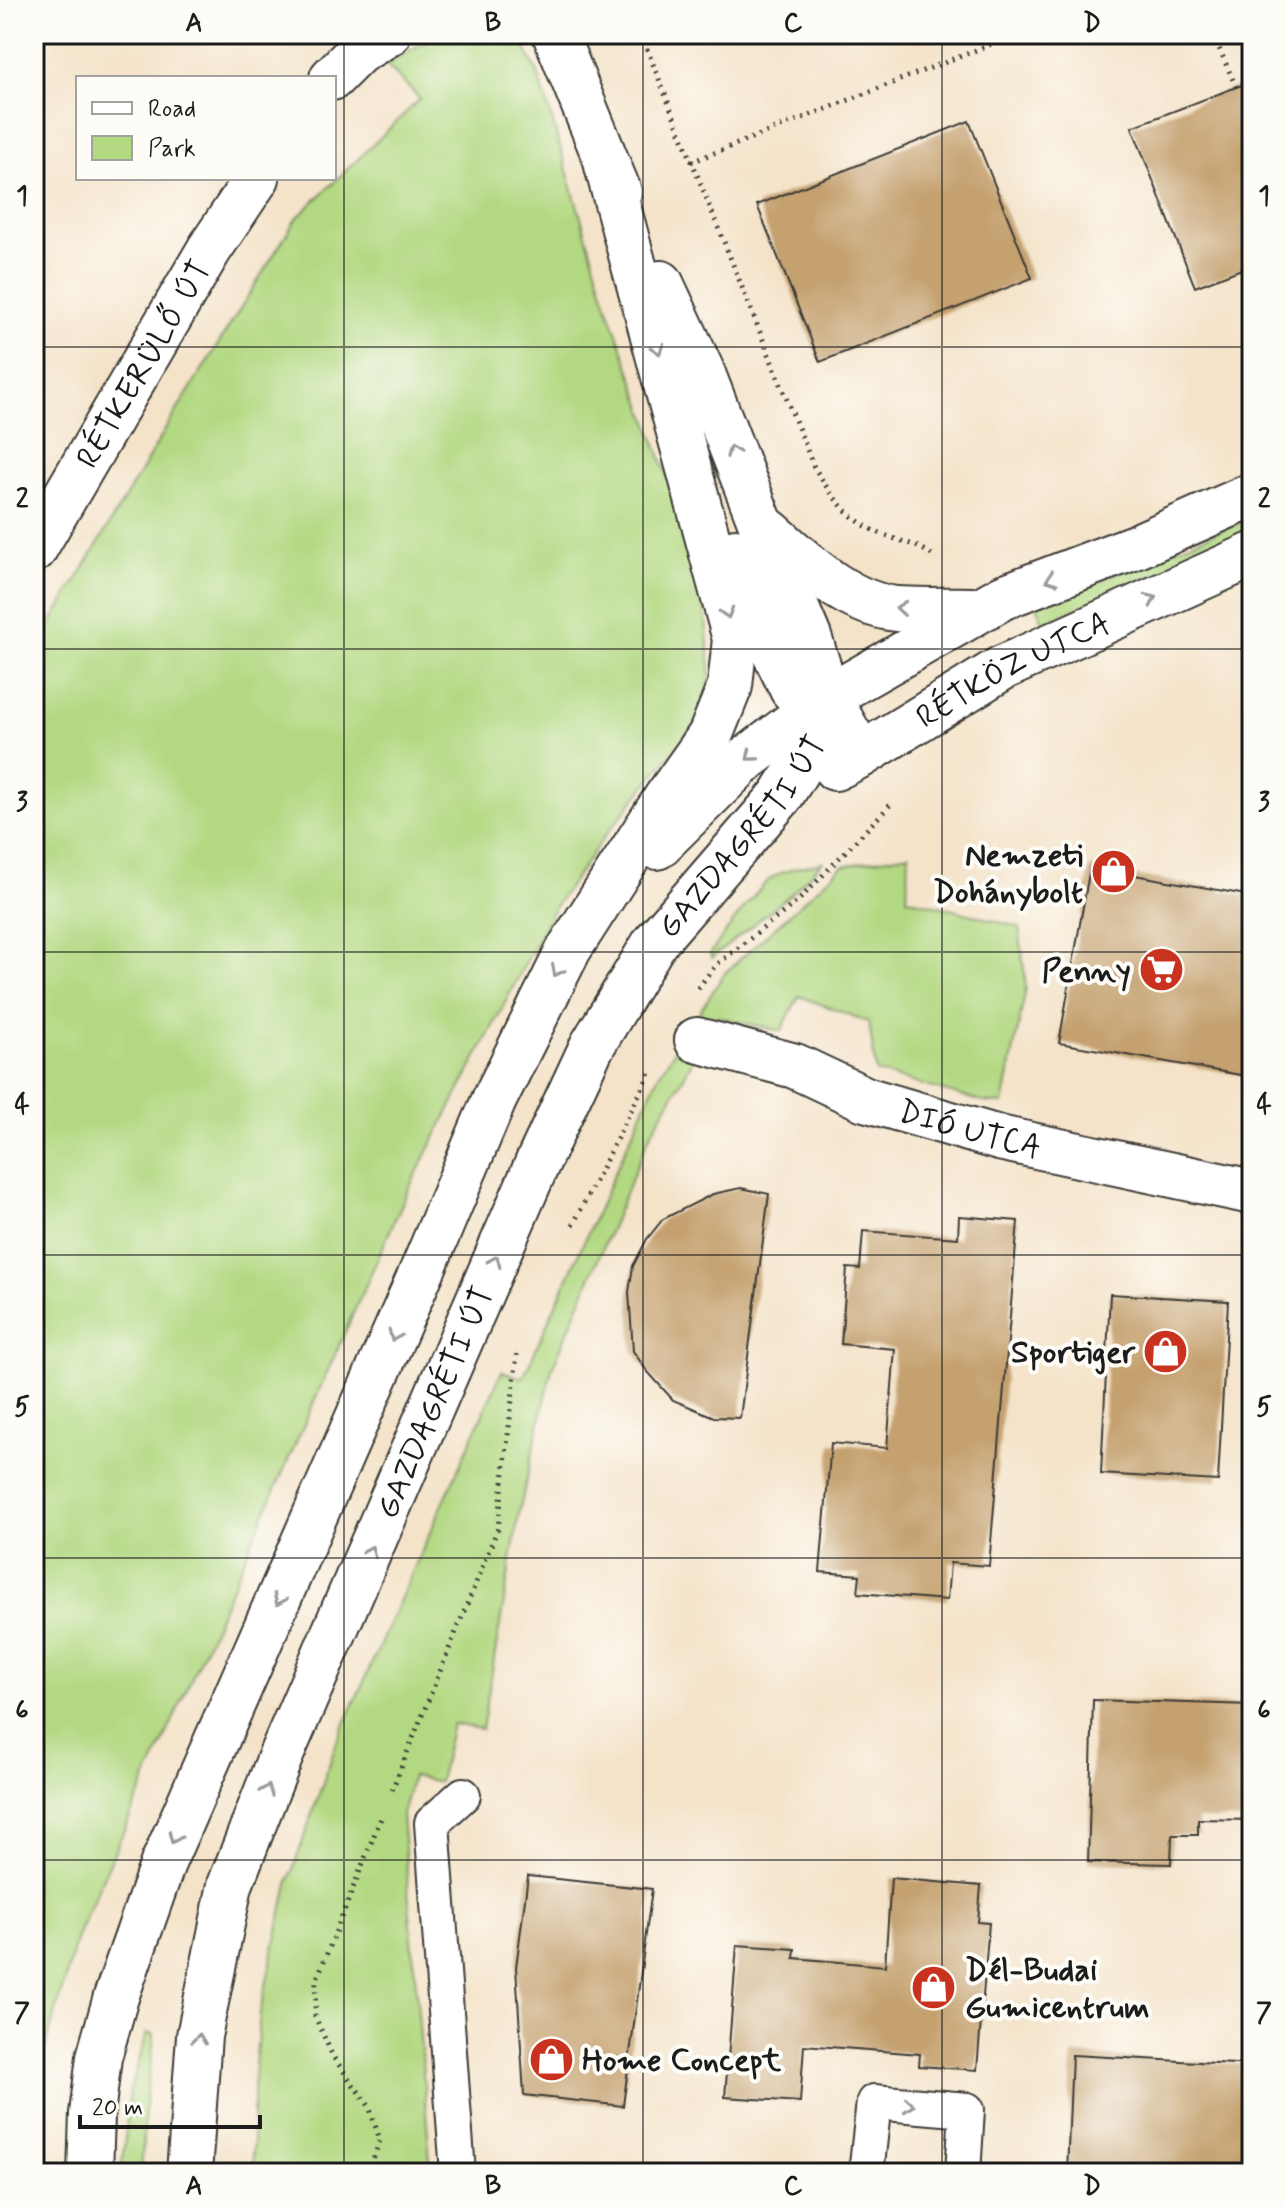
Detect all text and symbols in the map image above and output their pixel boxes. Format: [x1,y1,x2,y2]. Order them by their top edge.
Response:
text: A [185,7,203,41]
text: B [485,7,501,41]
text: C [784,7,803,41]
text: D [1083,7,1101,41]
legend [76,76,336,180]
text: Road [148,94,196,125]
text: Park [148,134,196,165]
text: 1 [16,180,28,214]
text: 1 [1258,180,1270,214]
street label: RÉTKERÜLŐ ÚT [67,253,222,476]
one-way arrow [648,341,665,355]
one-way arrow [725,445,742,459]
text: 2 [16,483,29,517]
text: 2 [1258,483,1271,517]
one-way arrow [1045,569,1059,586]
one-way arrow [1142,593,1157,609]
one-way arrow [894,599,907,616]
street label: RÉTKÖZ UTCA [909,603,1117,739]
one-way arrow [718,605,734,619]
street label: GAZDAGRÉTI ÚT [649,728,837,948]
one-way arrow [745,746,760,761]
text: 3 [16,786,28,820]
text: 3 [1258,786,1270,820]
place label: Nemzeti Dohánybolt [933,835,1083,914]
shop icon: Nemzeti Dohánybolt [1090,848,1138,896]
supermarket icon: Penny [1138,946,1186,994]
place label: Penny [1042,951,1131,993]
one-way arrow [552,963,567,978]
text: 4 [14,1089,30,1123]
text: 4 [1256,1089,1272,1123]
street label: DIÓ UTCA [893,1091,1045,1169]
one-way arrow [486,1255,502,1269]
street label: GAZDAGRÉTI ÚT [367,1280,505,1525]
shop icon: Sportiger [1142,1327,1190,1375]
one-way arrow [388,1328,404,1342]
place label: Sportiger [1011,1332,1136,1375]
text: 5 [14,1391,30,1425]
text: 5 [1256,1391,1272,1425]
one-way arrow [360,1544,376,1559]
one-way arrow [272,1592,288,1606]
text: 6 [15,1694,29,1728]
text: 6 [1257,1694,1271,1728]
one-way arrow [258,1784,274,1798]
one-way arrow [168,1829,184,1844]
place label: Dél-Budai Gumicentrum [965,1950,1149,2029]
shop icon: Dél-Budai Gumicentrum [910,1963,958,2011]
text: 7 [14,1997,30,2031]
text: 7 [1256,1997,1272,2031]
one-way arrow [191,2033,208,2046]
shop icon: Home Concept [527,2035,575,2083]
place label: Home Concept [582,2040,782,2082]
scale bar [80,2079,260,2129]
text: 20 m [92,2093,143,2124]
one-way arrow [903,2096,916,2113]
text: A [185,2170,203,2204]
text: B [485,2170,501,2204]
text: C [784,2170,803,2204]
text: D [1083,2170,1101,2204]

